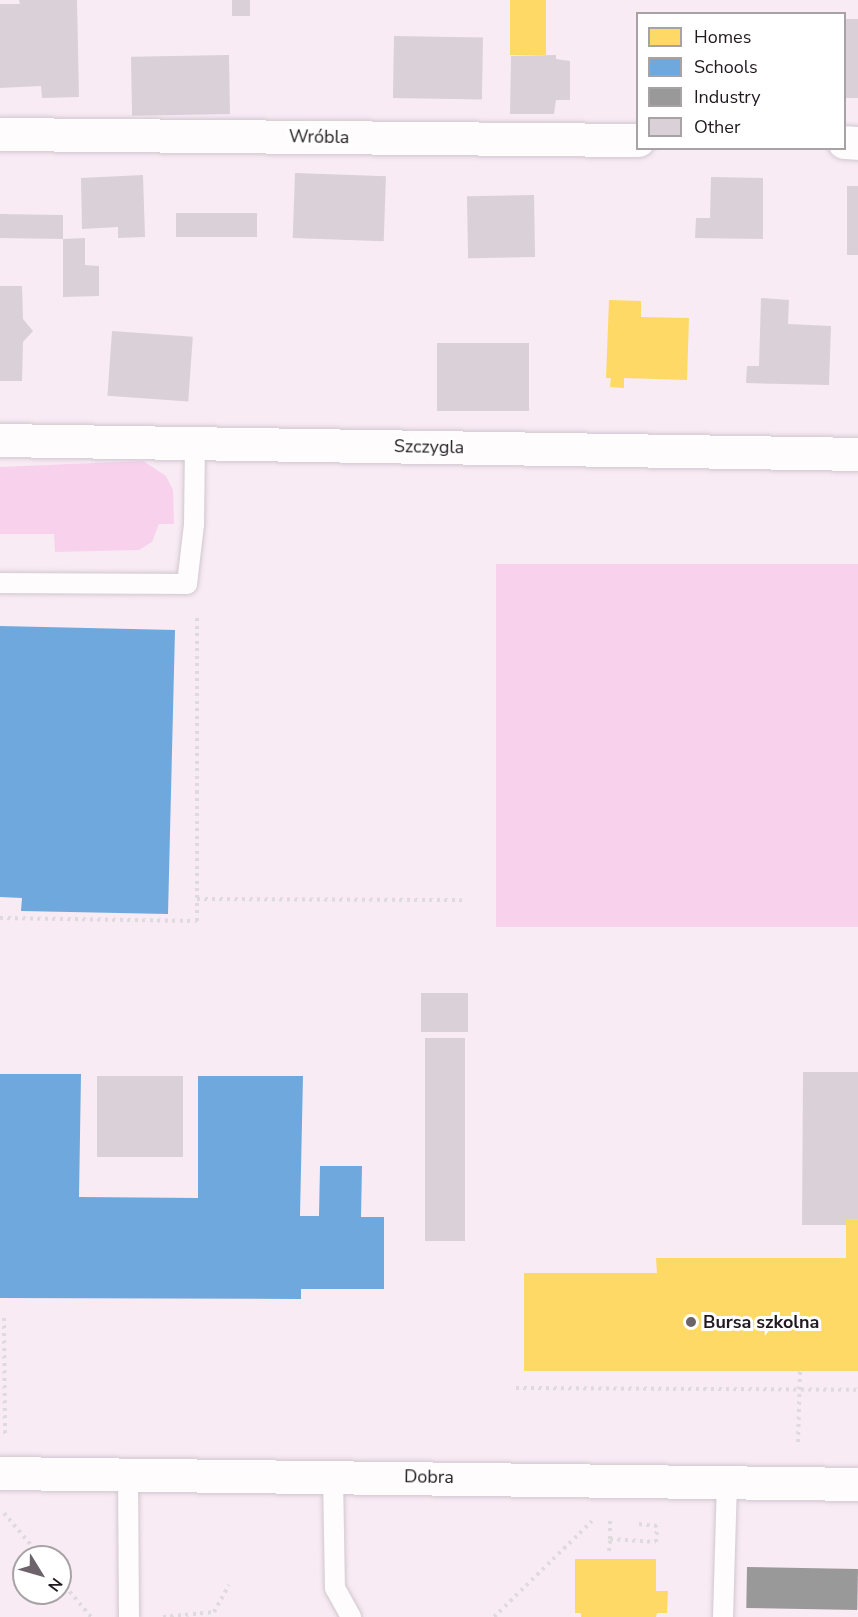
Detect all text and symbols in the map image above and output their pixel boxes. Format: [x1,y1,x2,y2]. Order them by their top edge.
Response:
legend [636,12,846,150]
text: Homes [694,25,751,49]
text: Schools [694,55,758,79]
text: Industry [694,85,761,109]
text: Other [694,115,740,139]
street label: Wróbla [289,126,349,148]
street label: Szczygla [394,436,464,458]
place label: Bursa szkolna [703,1311,819,1333]
marker: Bursa szkolna [684,1315,698,1329]
street label: Dobra [404,1466,454,1488]
north arrow [12,1545,72,1605]
text: N [42,1573,67,1596]

